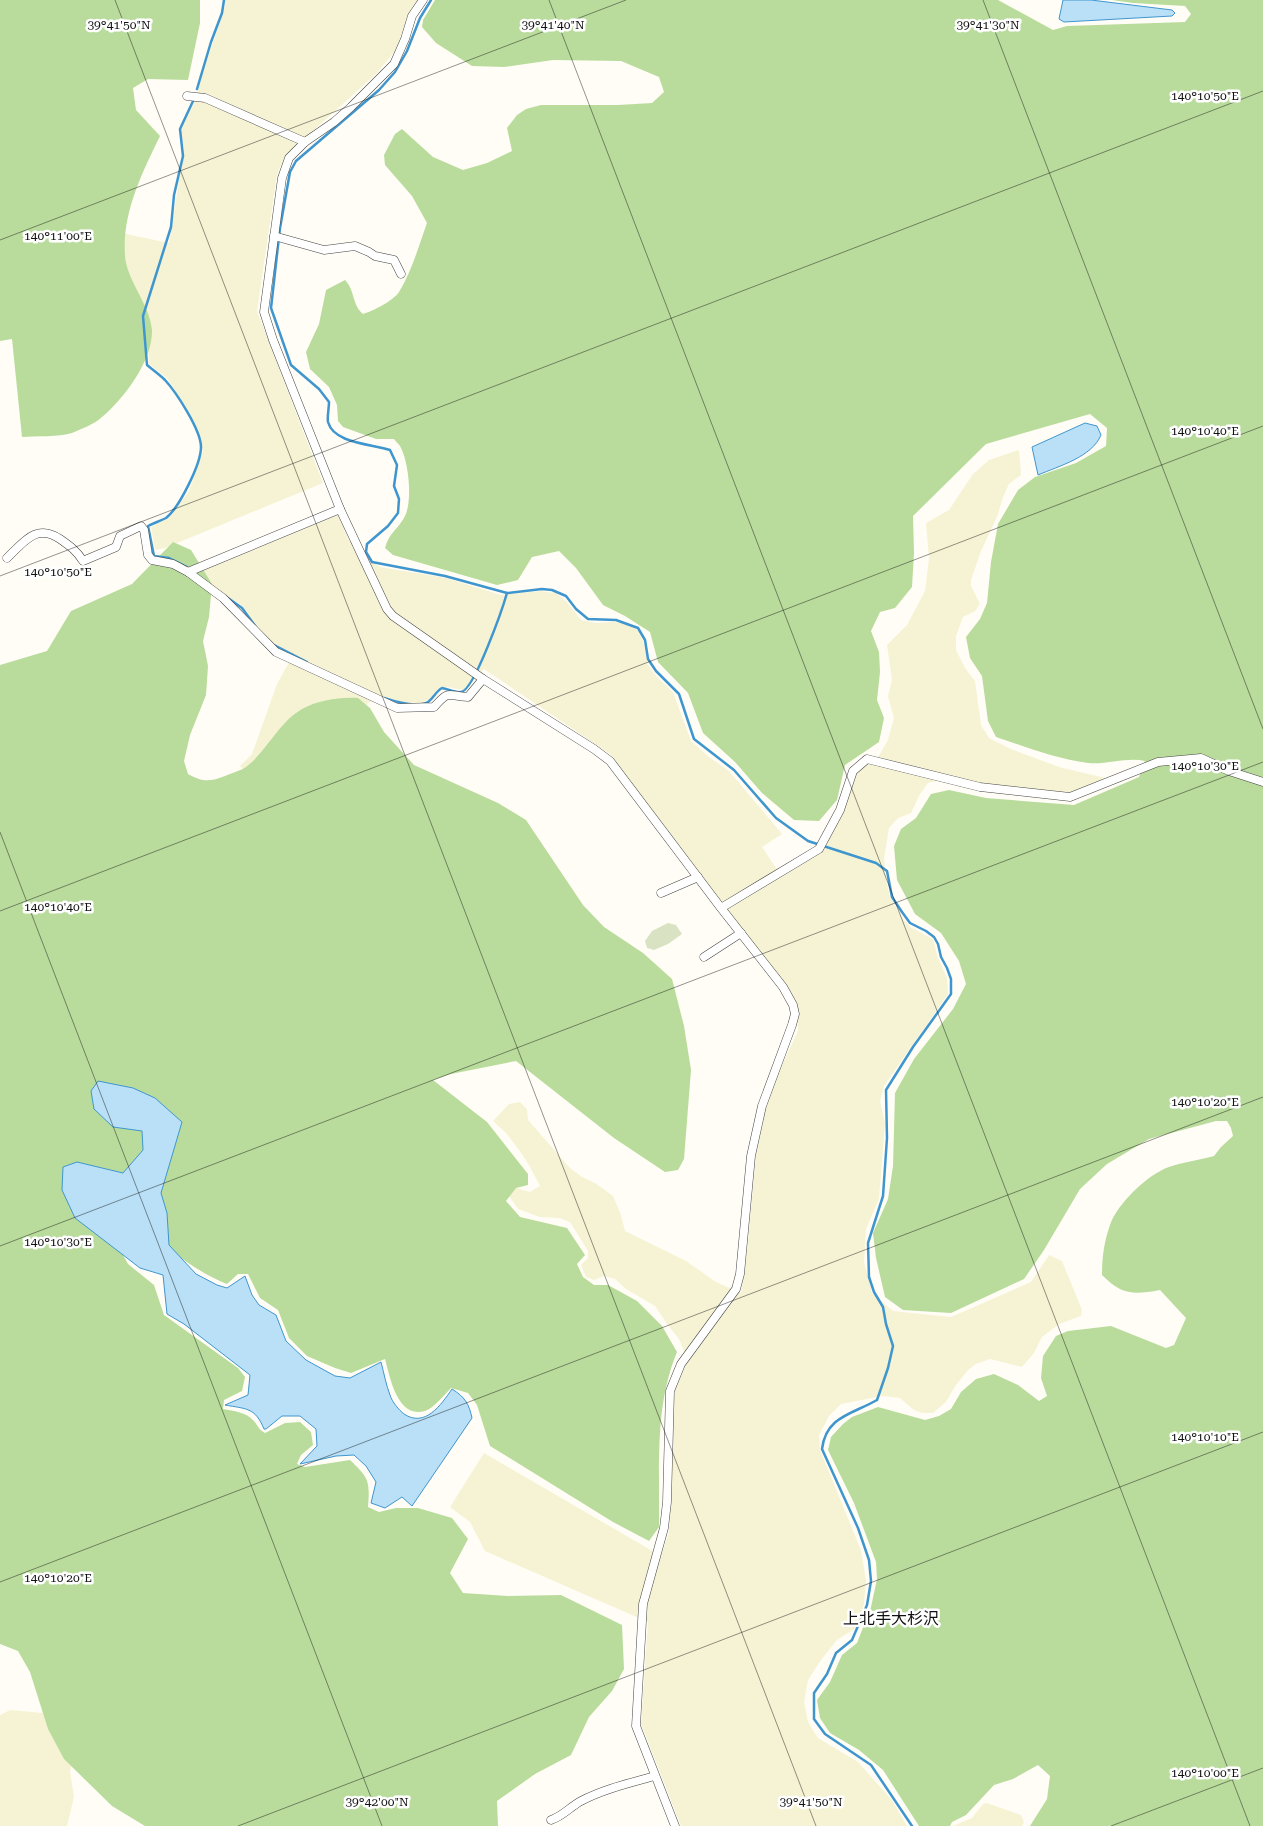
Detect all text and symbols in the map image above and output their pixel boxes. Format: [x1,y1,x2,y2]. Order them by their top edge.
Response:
text: 39°41'50"N [87,18,151,32]
text: 39°41'40"N [521,18,585,32]
text: 39°41'30"N [956,18,1020,32]
text: 140°10'50"E [1171,89,1239,103]
text: 140°11'00"E [24,229,92,243]
text: 140°10'40"E [1171,424,1239,438]
text: 140°10'50"E [24,565,92,579]
text: 140°10'30"E [1171,759,1239,773]
text: 140°10'40"E [24,900,92,914]
text: 140°10'20"E [1171,1095,1239,1109]
text: 140°10'30"E [24,1235,92,1249]
text: 140°10'10"E [1171,1430,1239,1444]
text: 140°10'20"E [24,1571,92,1585]
district label: 上北手大杉沢 [843,1609,939,1628]
text: 140°10'00"E [1171,1766,1239,1780]
text: 39°42'00"N [345,1795,409,1809]
text: 39°41'50"N [779,1795,843,1809]

